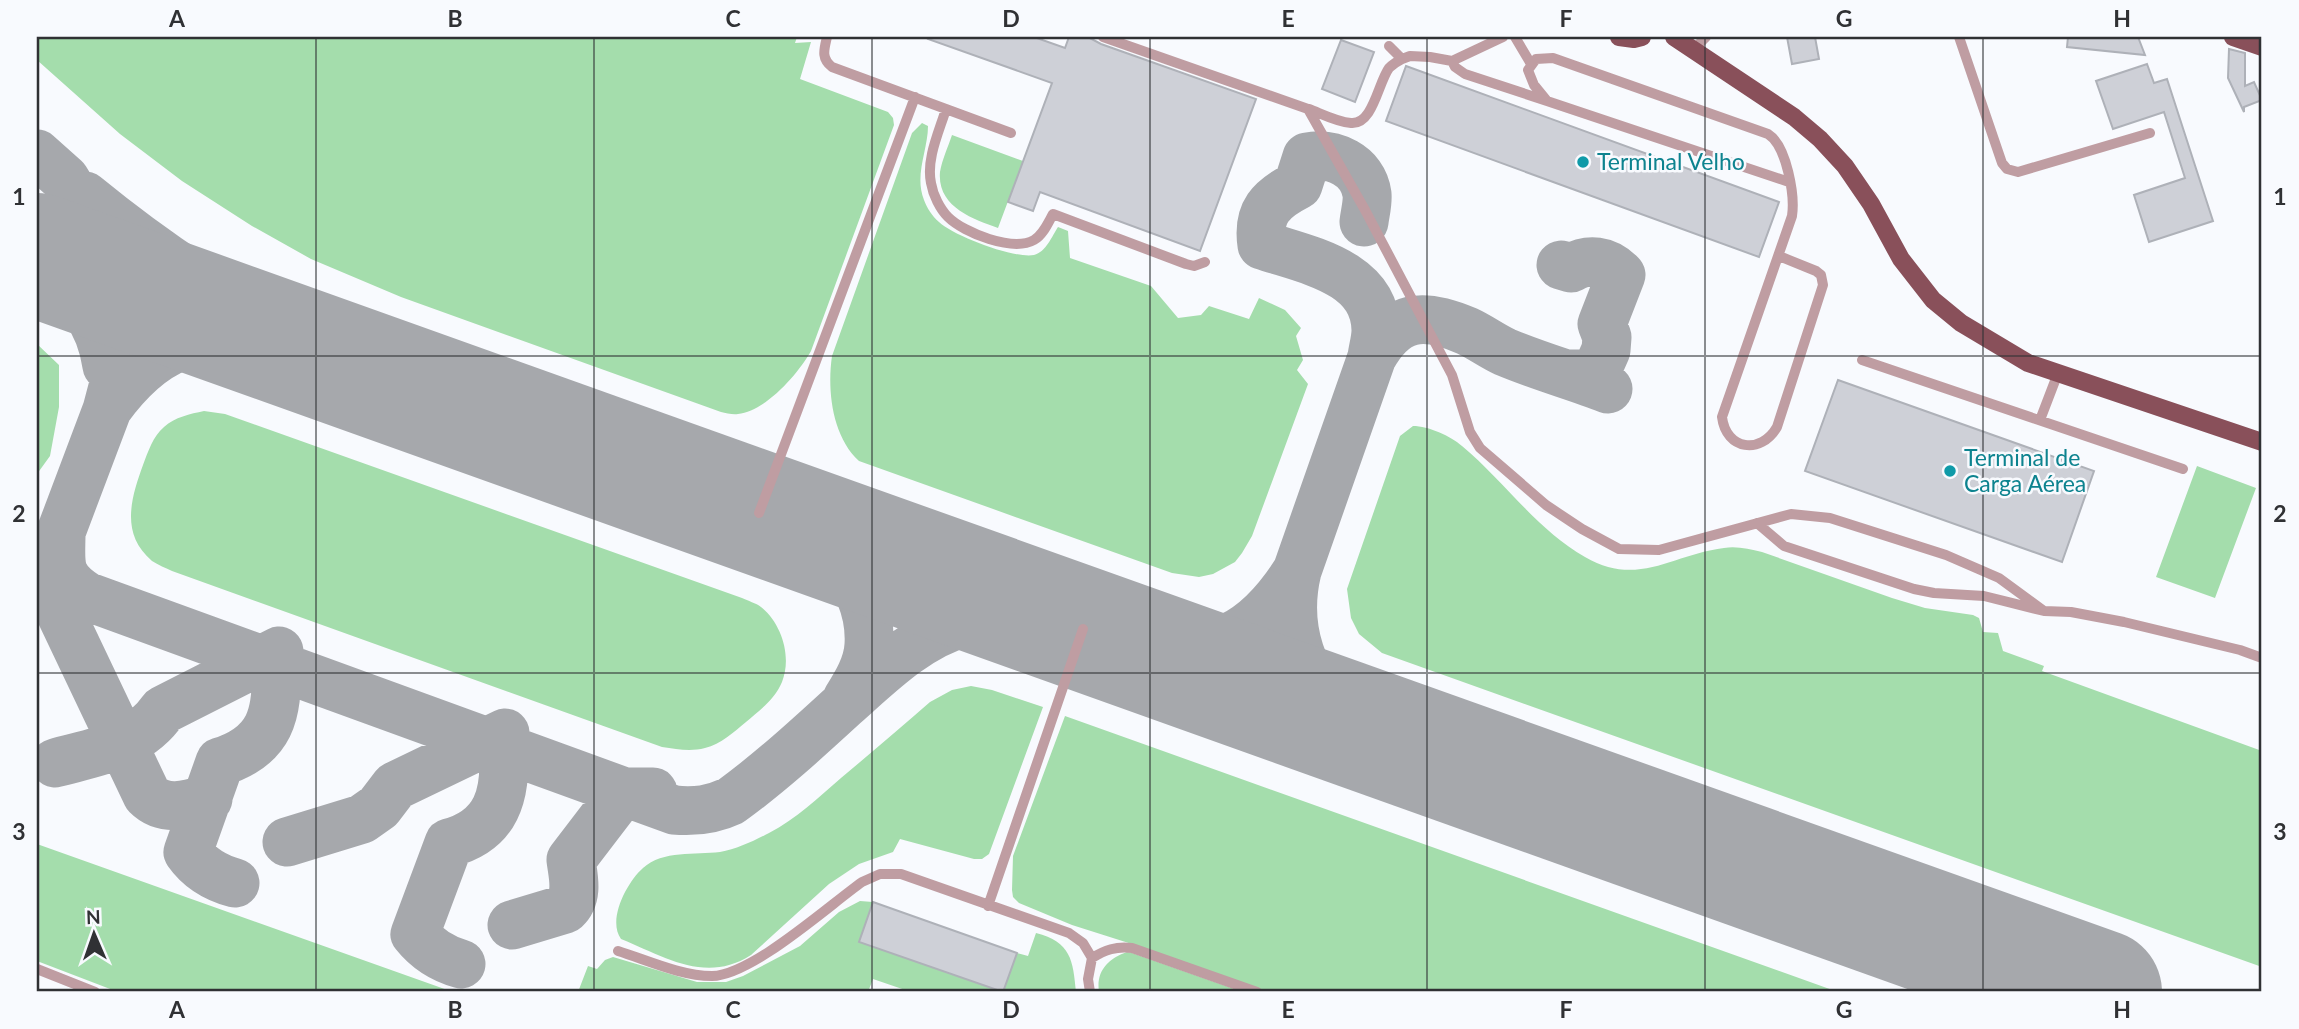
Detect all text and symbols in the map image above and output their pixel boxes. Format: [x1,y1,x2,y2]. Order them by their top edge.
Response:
text: A [168,4,186,32]
text: B [447,4,463,32]
text: C [725,4,741,32]
text: D [1002,4,1020,32]
text: E [1281,4,1295,32]
text: F [1559,4,1573,32]
text: G [1836,4,1852,32]
text: H [2113,4,2131,32]
place label: Terminal Velho [1597,147,1745,175]
marker: Terminal Velho [1575,154,1591,170]
text: 1 [12,182,26,210]
text: 1 [2273,182,2287,210]
place label: Terminal de Carga Aérea [1964,443,2086,497]
marker: Terminal de Carga Aérea [1942,463,1958,479]
text: 2 [12,499,26,527]
text: 2 [2273,499,2287,527]
text: 3 [12,817,26,845]
text: 3 [2273,817,2287,845]
north arrow [60,900,130,970]
text: N [86,905,101,928]
text: A [168,995,186,1023]
text: B [447,995,463,1023]
text: C [725,995,741,1023]
text: D [1002,995,1020,1023]
text: E [1281,995,1295,1023]
text: F [1559,995,1573,1023]
text: G [1836,995,1852,1023]
text: H [2113,995,2131,1023]

